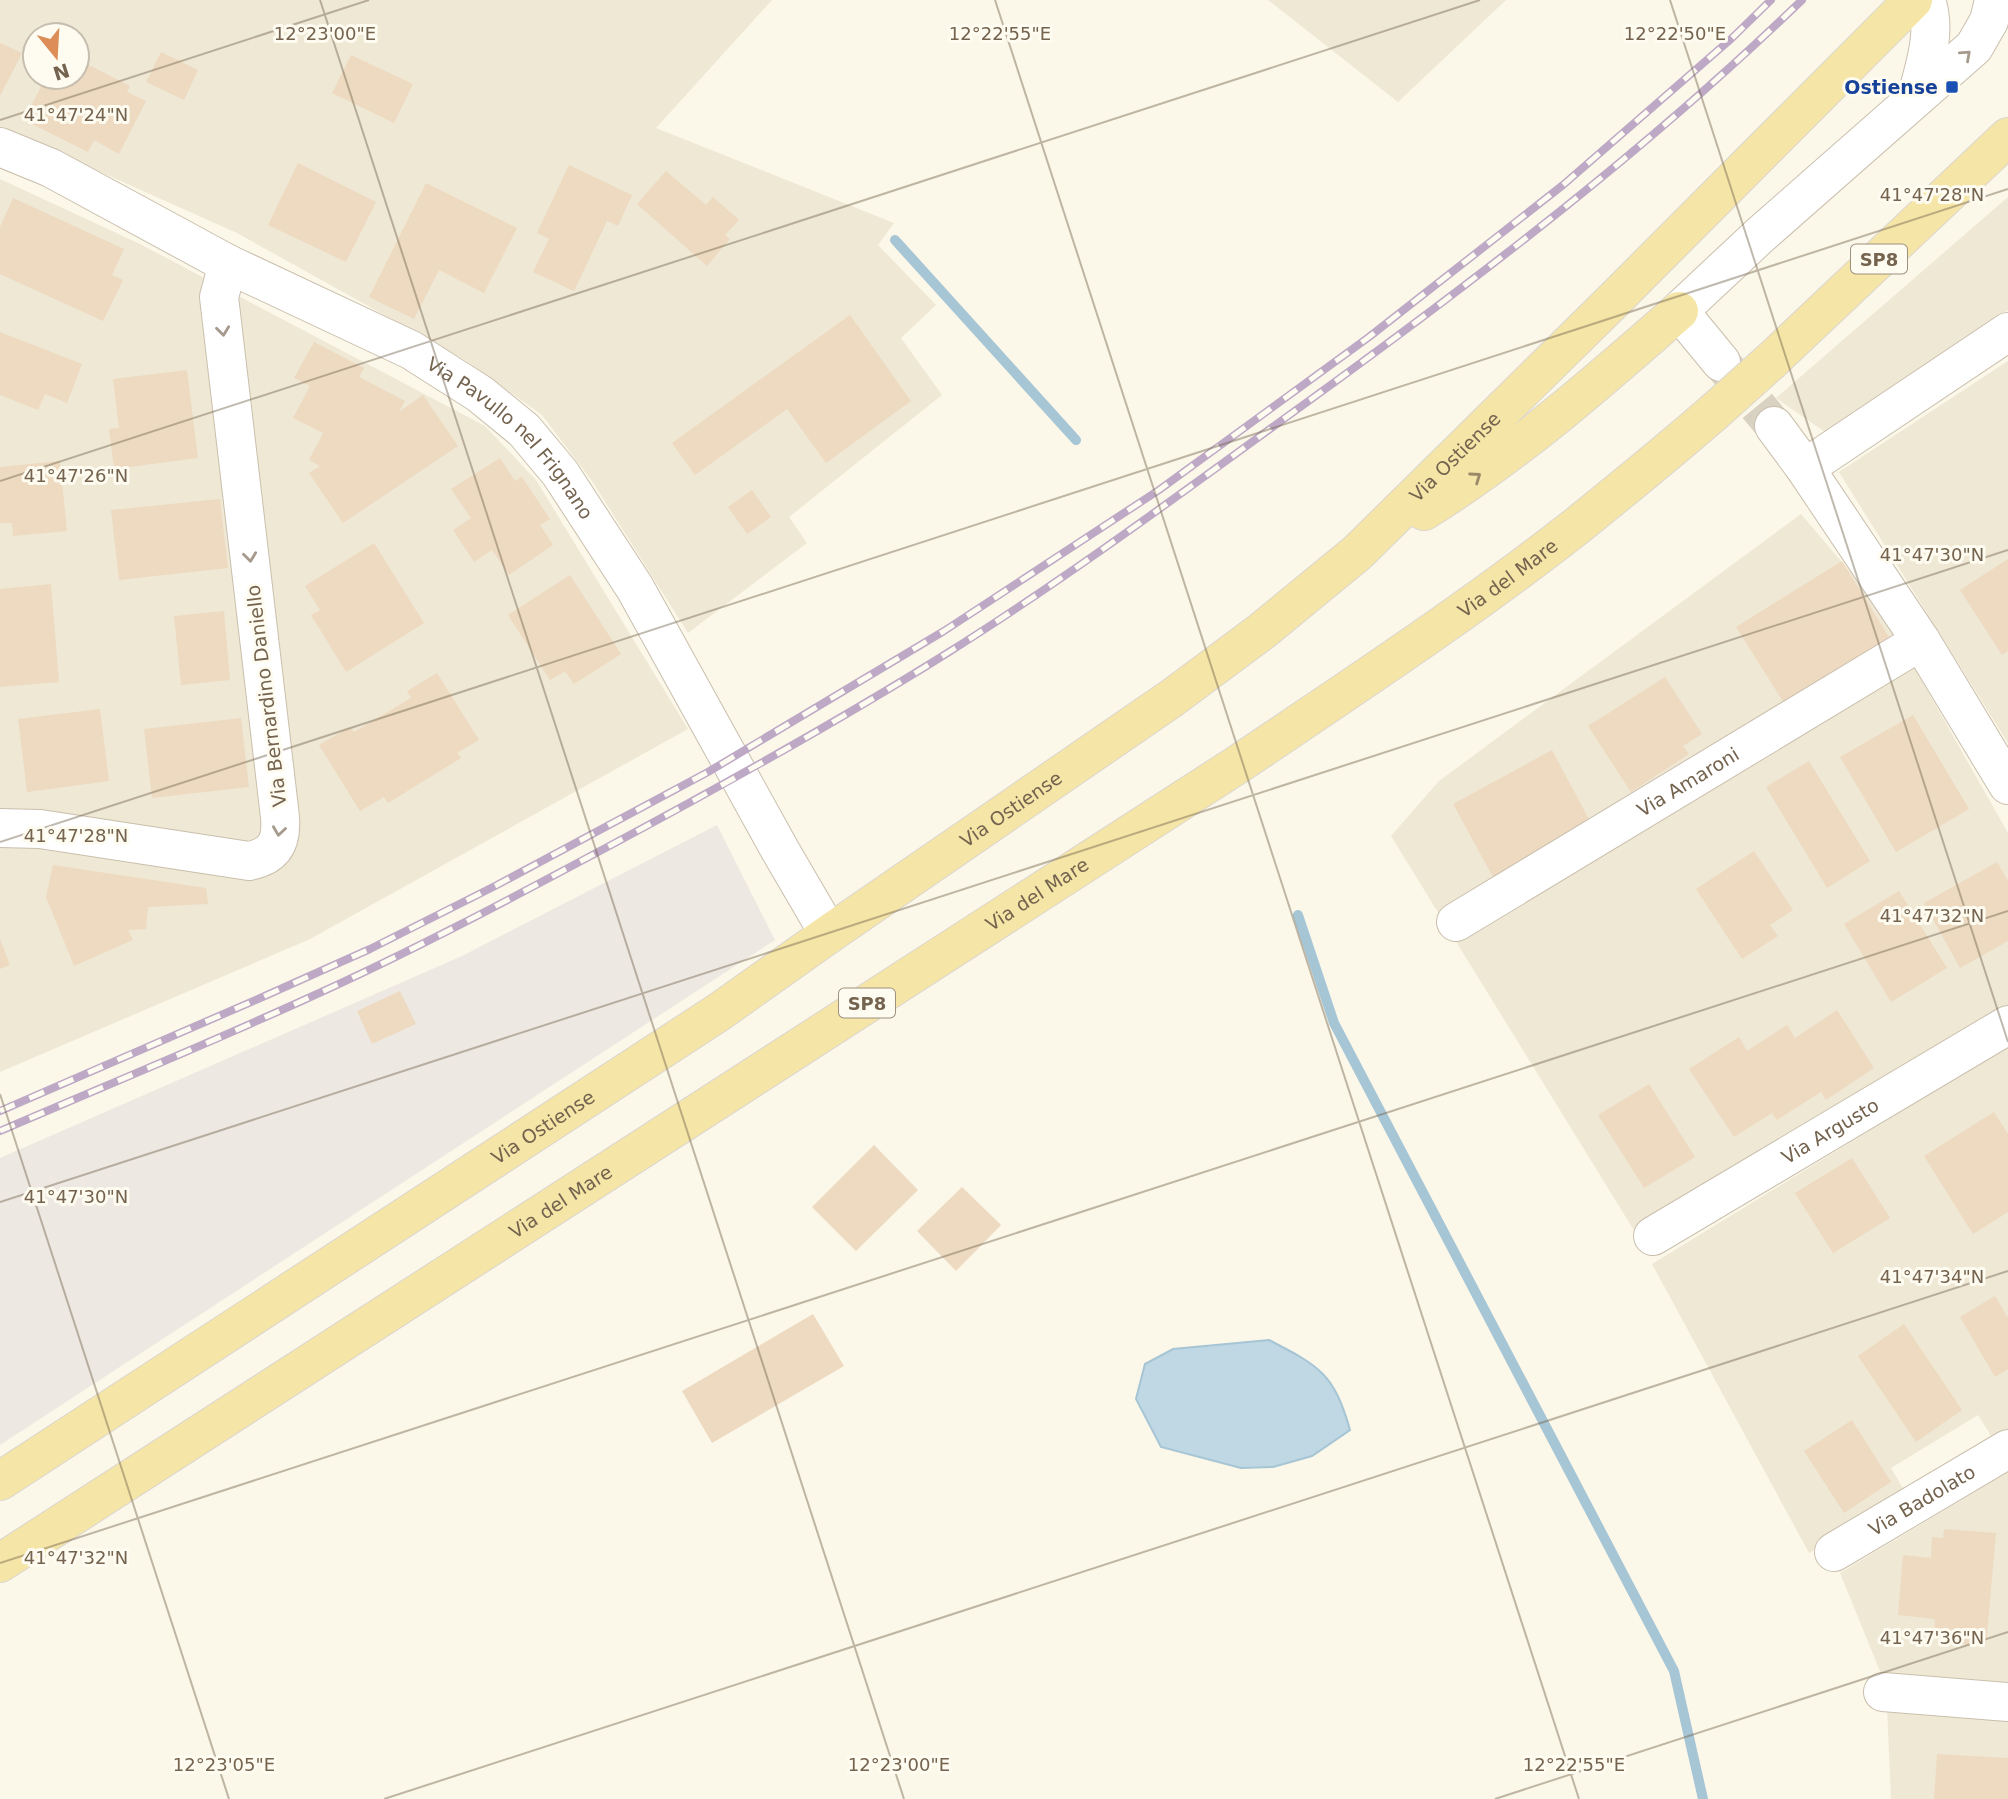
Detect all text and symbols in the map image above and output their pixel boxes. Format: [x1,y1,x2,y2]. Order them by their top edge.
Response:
north arrow [21,21,91,91]
text: 12°23'00"E [274,23,376,44]
text: 12°22'55"E [949,23,1051,44]
text: 12°22'50"E [1624,23,1726,44]
one-way arrow [1958,51,1971,63]
text: N [50,59,72,85]
place label: Ostiense [1844,76,1938,98]
marker: Ostiense [1944,79,1960,95]
text: 41°47'24"N [24,104,128,125]
text: 41°47'28"N [1880,184,1984,205]
road number: SP8 [1851,244,1907,274]
one-way arrow [215,325,230,337]
street label: Via Pavullo nel Frignano [423,352,598,523]
street label: Via Ostiense [1405,407,1505,506]
text: 41°47'26"N [24,465,128,486]
one-way arrow [1468,473,1481,485]
street label: Via del Mare [1454,534,1562,622]
text: 41°47'30"N [1880,544,1984,565]
one-way arrow [242,551,257,563]
street label: Via Bernardino Daniello [241,584,291,808]
street label: Via Amaroni [1633,743,1743,821]
street label: Via Ostiense [956,766,1066,852]
text: 41°47'28"N [24,825,128,846]
one-way arrow [271,825,286,837]
street label: Via del Mare [981,853,1092,935]
text: 41°47'32"N [1880,905,1984,926]
road number: SP8 [839,988,895,1018]
street label: Via Ostiense [487,1085,598,1169]
street label: Via Argusto [1778,1093,1883,1168]
street label: Via del Mare [505,1160,616,1243]
text: 41°47'30"N [24,1186,128,1207]
text: 41°47'34"N [1880,1266,1984,1287]
street label: Via Badolato [1865,1460,1979,1540]
text: 41°47'32"N [24,1547,128,1568]
text: 41°47'36"N [1880,1627,1984,1648]
text: 12°23'05"E [173,1754,275,1775]
text: 12°23'00"E [848,1754,950,1775]
text: 12°22'55"E [1523,1754,1625,1775]

